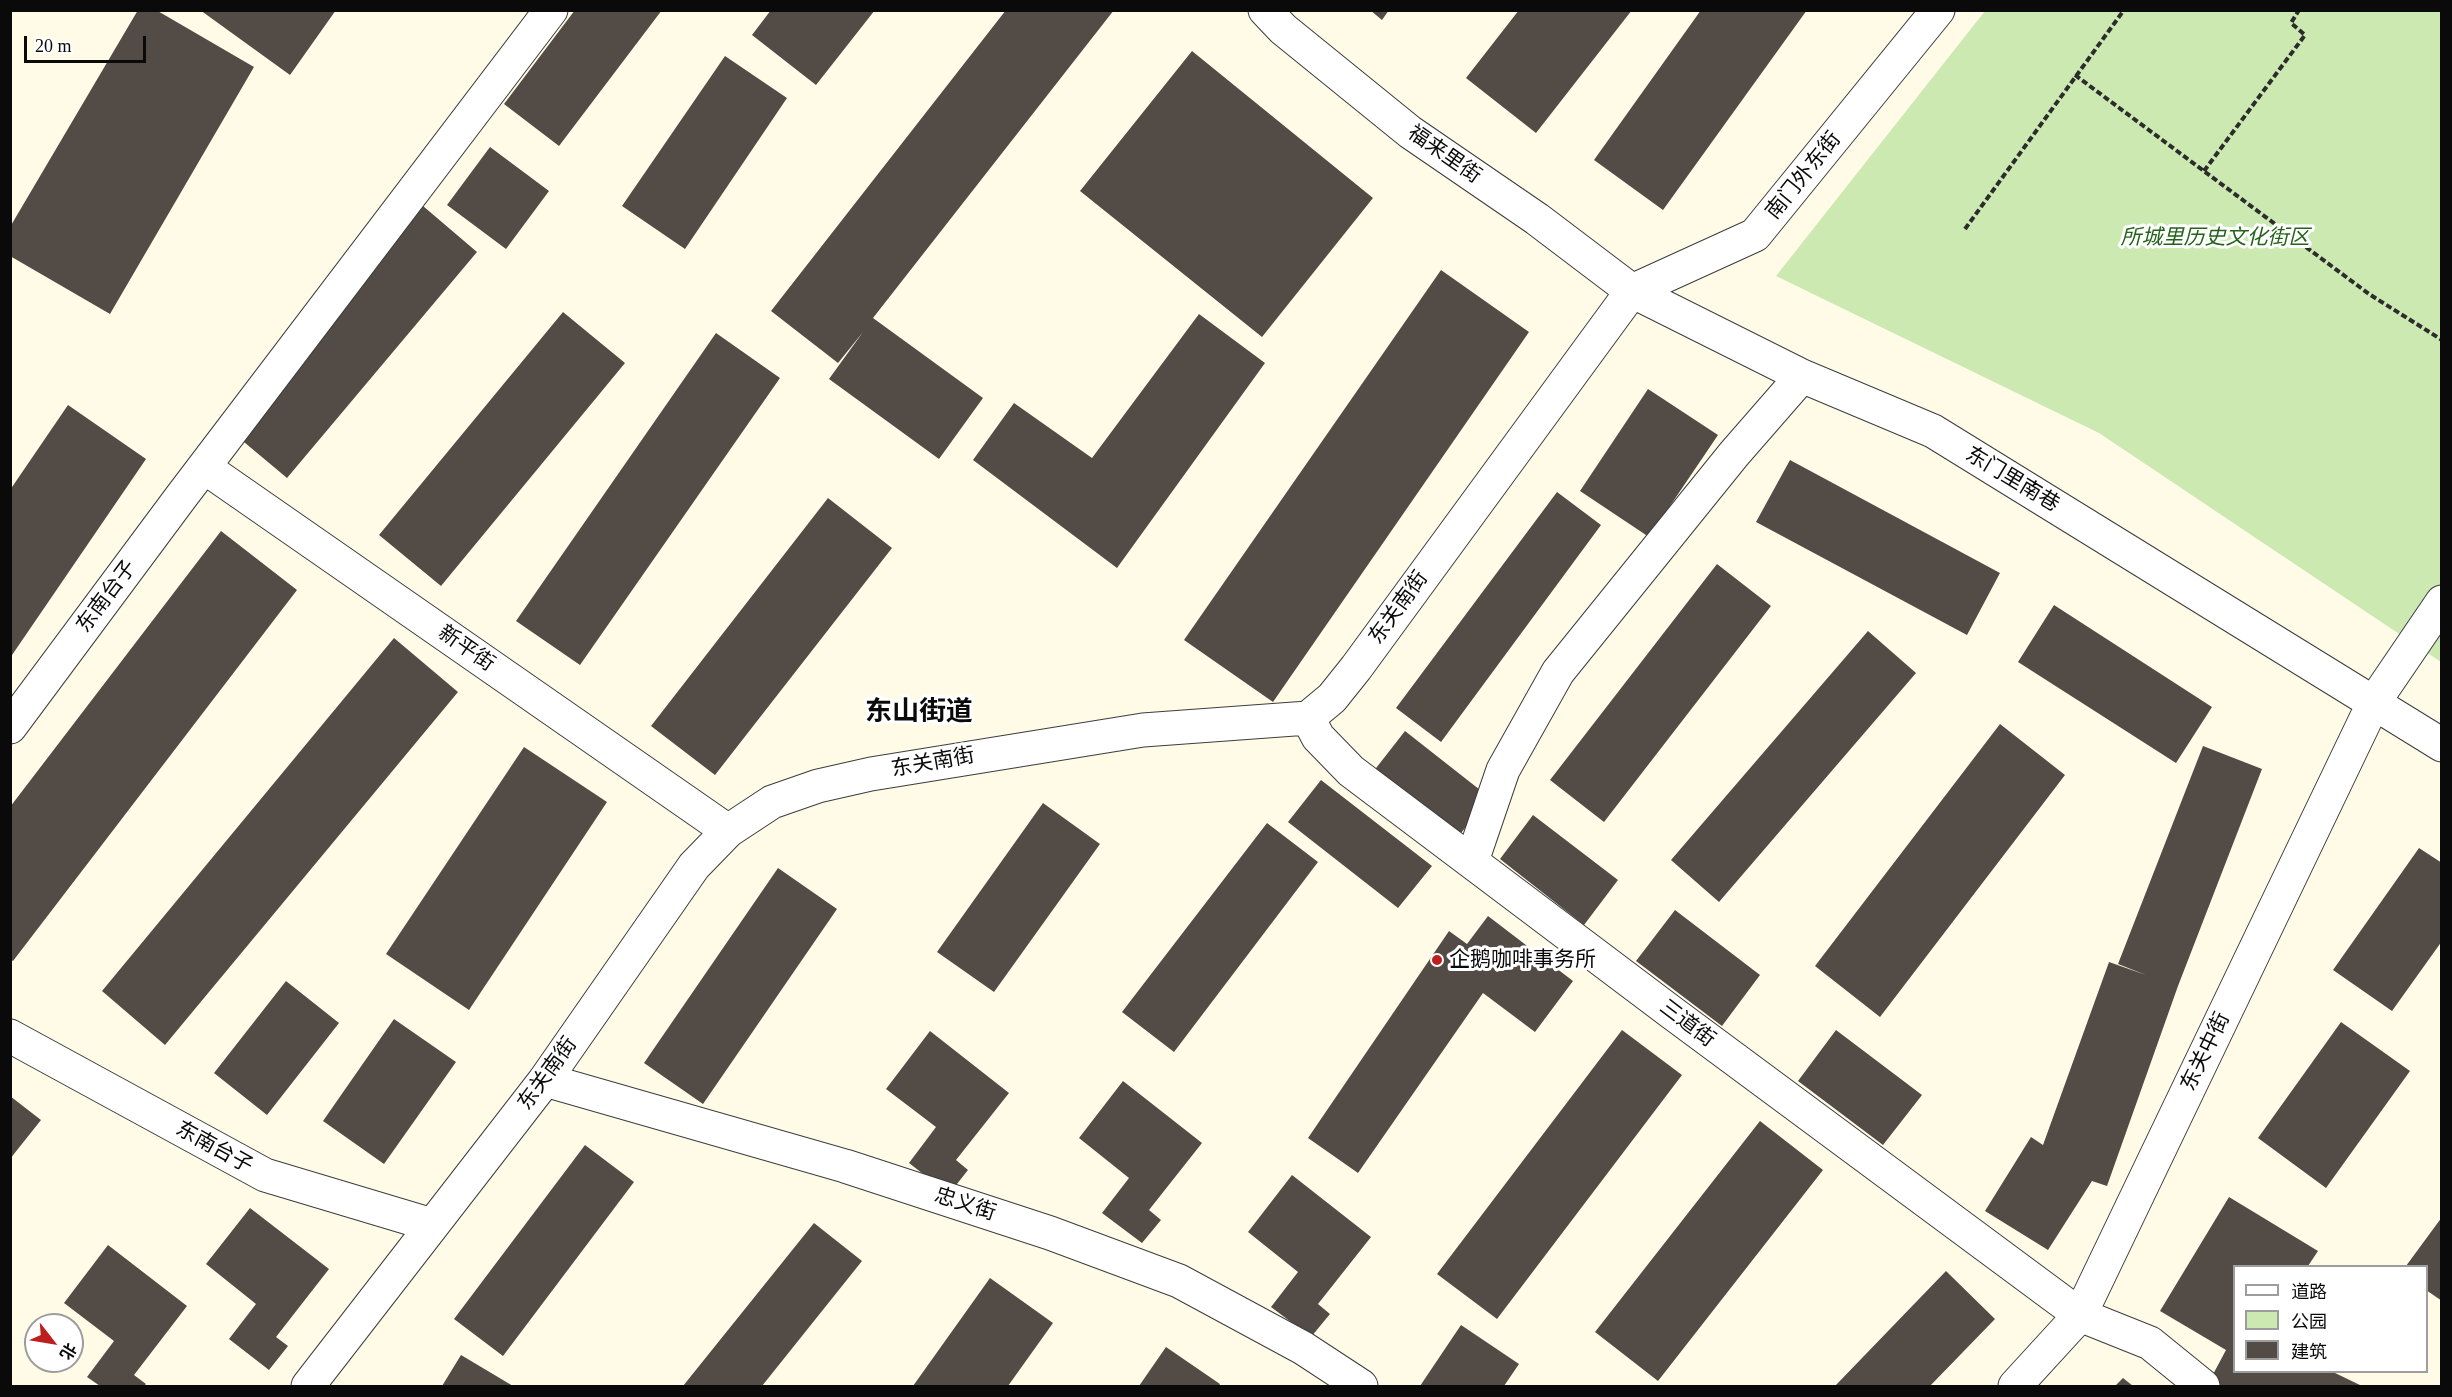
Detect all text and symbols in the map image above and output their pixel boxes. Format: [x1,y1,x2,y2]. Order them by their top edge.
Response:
scale bar [27,24,148,62]
text: 20 m [35,36,72,56]
street label: 福来里街 [1402,121,1486,189]
street label: 南门外东街 [1761,127,1847,225]
park label: 所城里历史文化街区 [2121,225,2309,251]
street label: 东门里南巷 [1961,442,2063,518]
street label: 东南台子 [72,556,142,638]
street label: 东关南街 [1364,567,1434,649]
street label: 新平街 [433,621,499,677]
district label: 东山街道 [865,697,973,729]
street label: 东关南街 [889,743,977,783]
place label: 企鹅咖啡事务所 [1449,947,1596,973]
marker: 企鹅咖啡事务所 [1430,953,1444,967]
street label: 三道街 [1654,995,1720,1053]
street label: 东关中街 [2176,1009,2236,1095]
street label: 东关南街 [513,1033,583,1115]
street label: 东南台子 [171,1117,257,1179]
street label: 忠义街 [931,1183,999,1227]
legend [2233,1265,2428,1373]
text: 道路 [2291,1282,2327,1302]
text: 公园 [2291,1312,2327,1332]
north arrow [24,1313,84,1373]
text: 北 [57,1340,80,1363]
text: 建筑 [2291,1342,2327,1362]

